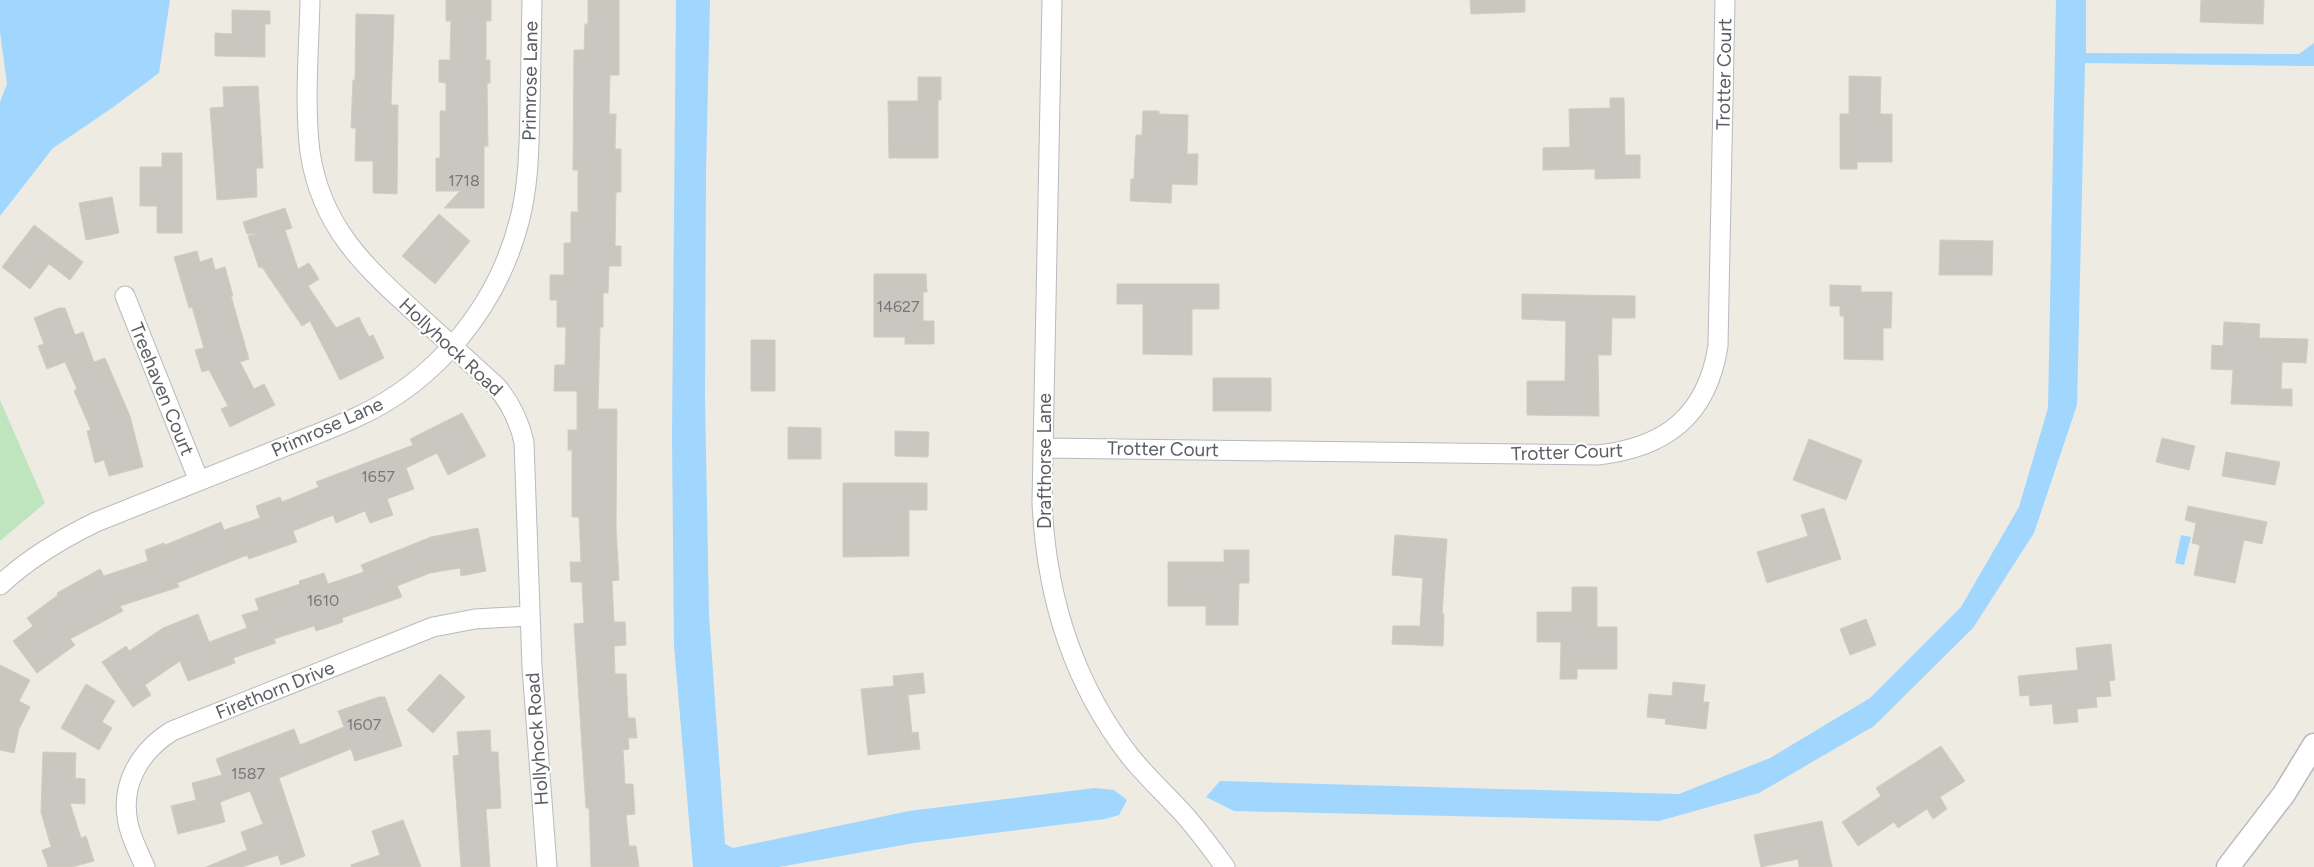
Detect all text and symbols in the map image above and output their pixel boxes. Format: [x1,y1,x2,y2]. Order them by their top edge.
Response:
street label: Trotter Court [1712,18,1736,130]
street label: Primrose Lane [517,21,543,141]
house number: 1718 [448,171,480,190]
street label: Hollyhock Road [394,293,508,401]
house number: 14627 [876,297,920,316]
street label: Treehaven Court [125,319,199,459]
street label: Primrose Lane [268,392,386,462]
street label: Drafthorse Lane [1033,393,1056,529]
street label: Trotter Court [1107,437,1219,461]
street label: Trotter Court [1511,439,1623,465]
house number: 1657 [361,467,395,486]
house number: 1610 [307,591,339,610]
street label: Firethorn Drive [212,656,338,724]
street label: Hollyhock Road [521,672,553,806]
house number: 1607 [347,715,382,734]
house number: 1587 [231,764,266,783]

